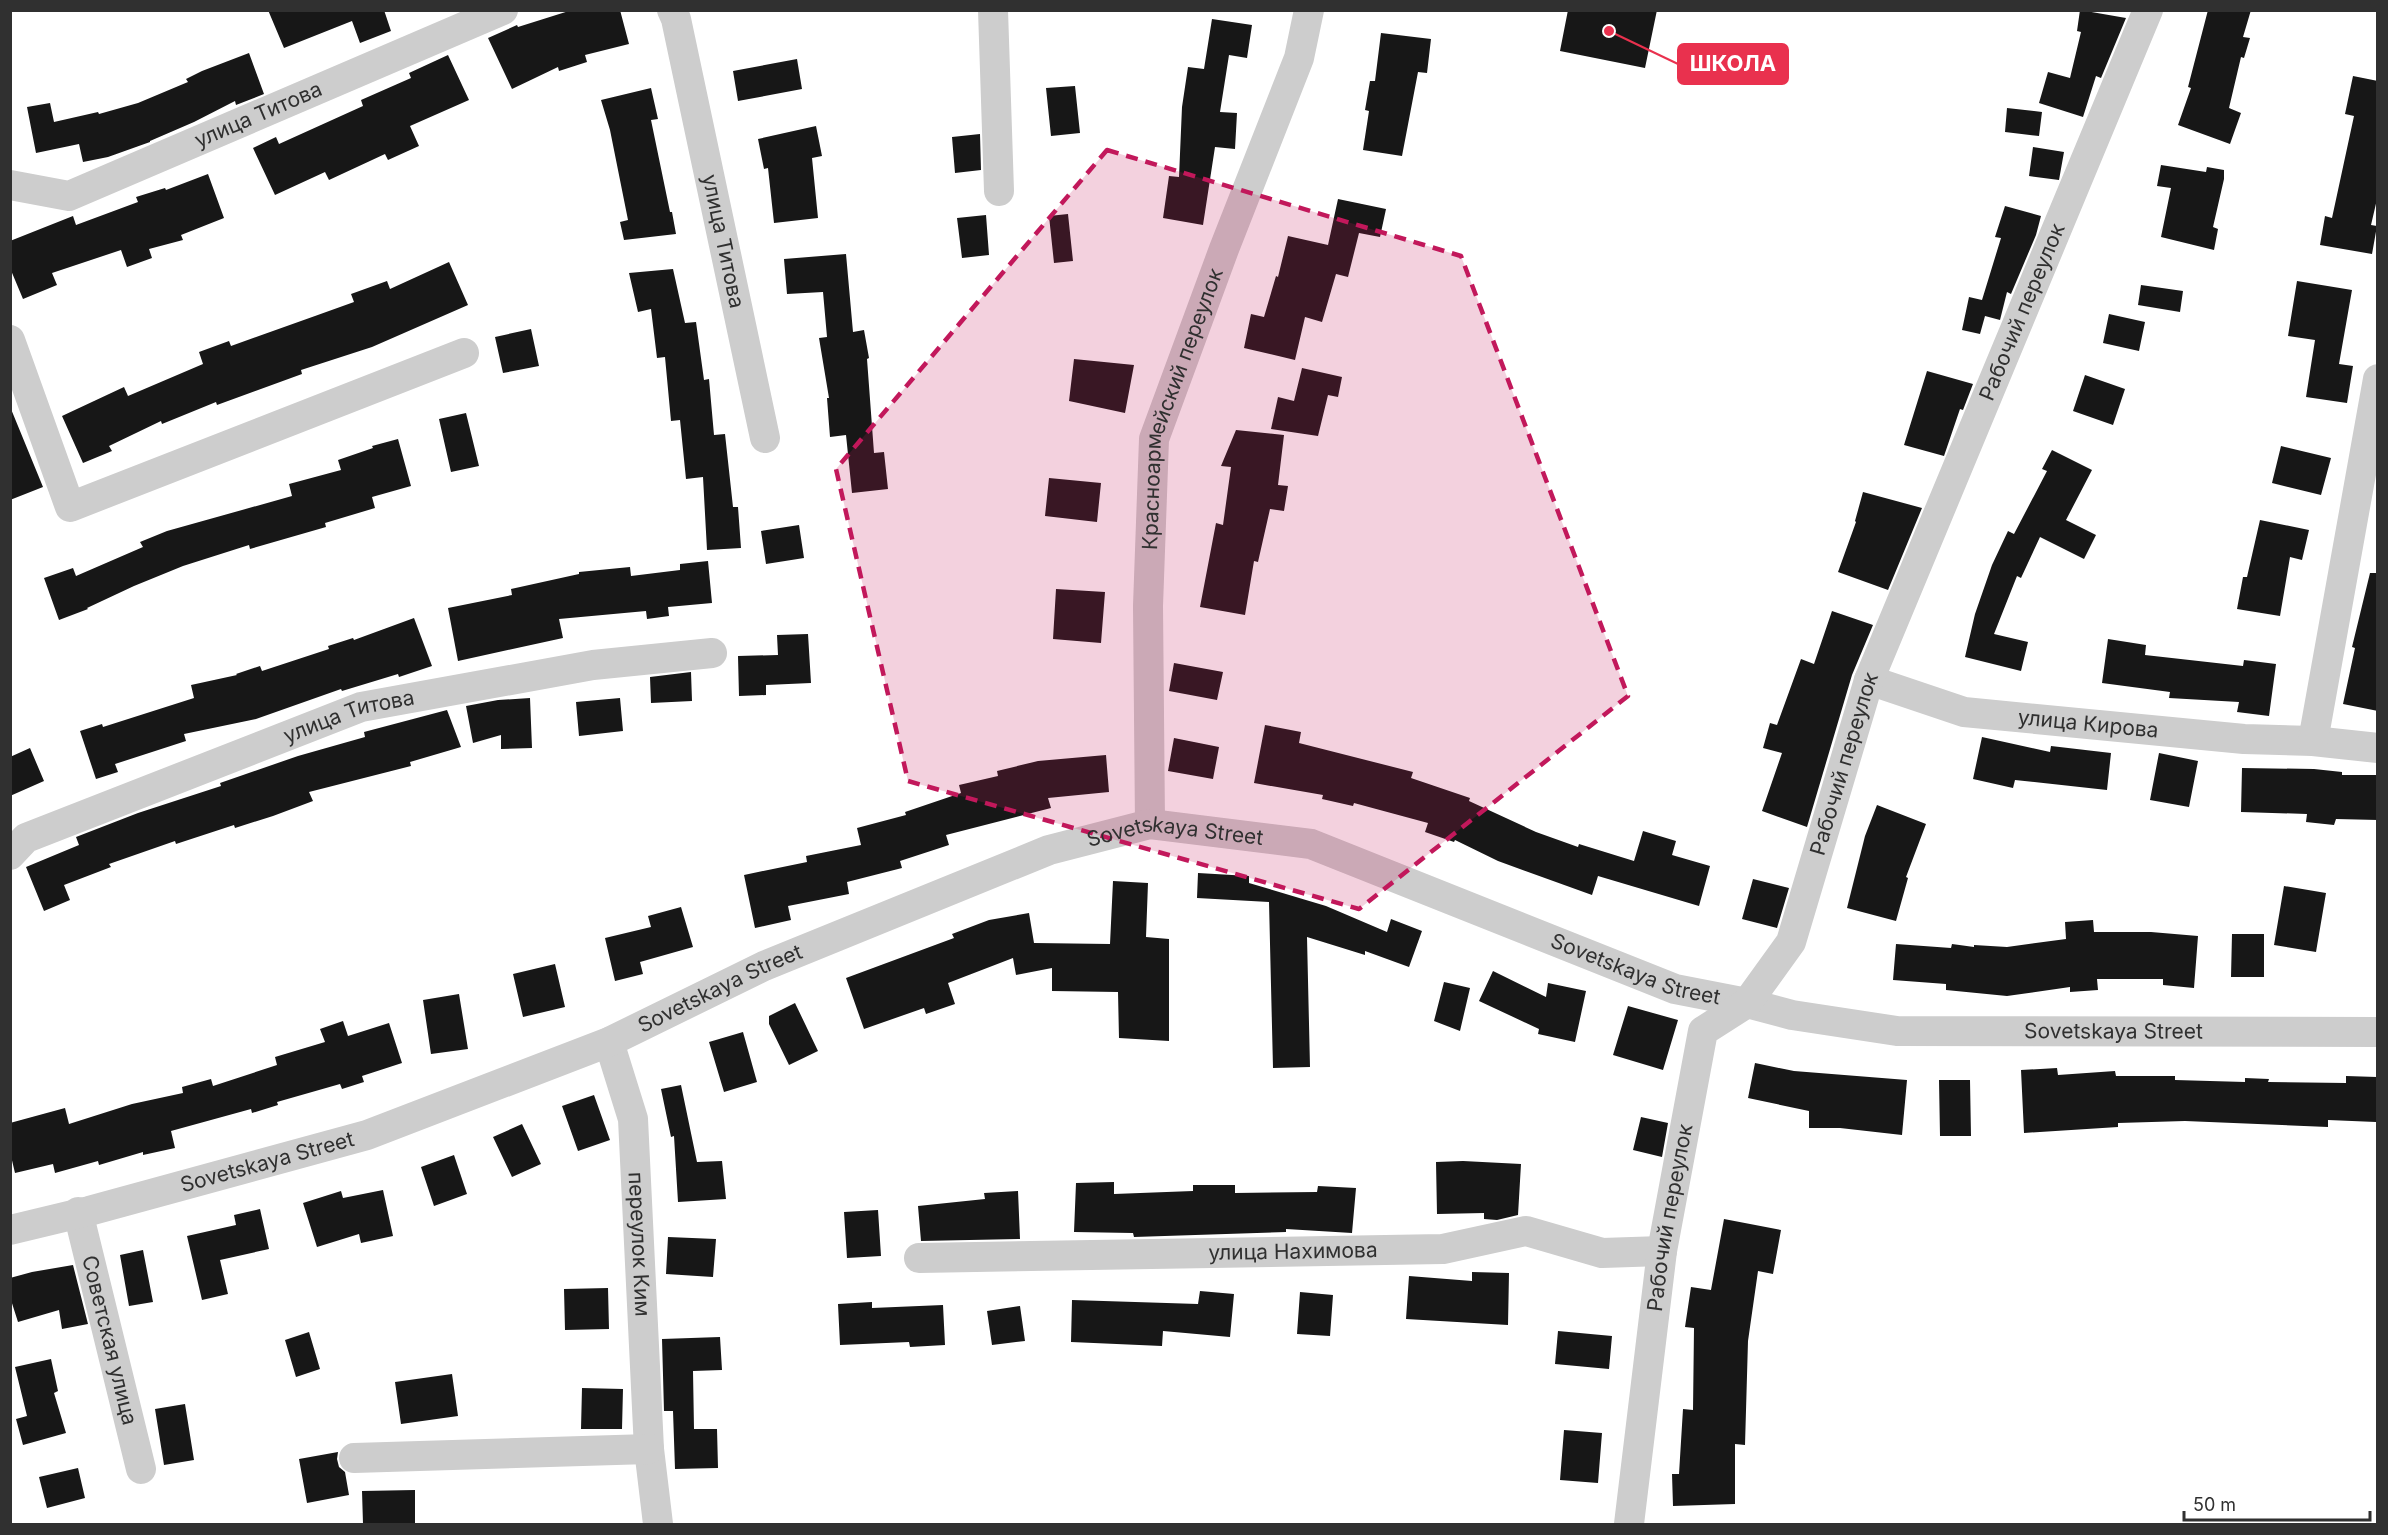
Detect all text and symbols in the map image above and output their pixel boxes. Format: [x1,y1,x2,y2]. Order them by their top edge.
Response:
callout: ШКОЛА [1678,44,1788,84]
text: ШКОЛА [1690,50,1776,76]
street label: улица Титова [191,76,326,153]
street label: улица Титова [697,172,750,310]
street label: Рабочий переулок [1974,219,2070,404]
street label: Красноармейский переулок [1137,264,1228,551]
street label: Рабочий переулок [1805,668,1883,858]
street label: улица Титова [280,685,416,748]
street label: улица Кирова [2017,704,2160,743]
street label: Sovetskaya Street [1084,811,1265,852]
street label: Sovetskaya Street [1547,928,1723,1010]
street label: Sovetskaya Street [634,939,806,1038]
street label: Sovetskaya Street [2024,1018,2203,1044]
street label: Рабочий переулок [1642,1121,1698,1313]
street label: Sovetskaya Street [178,1126,357,1197]
street label: переулок Ким [624,1171,656,1317]
street label: улица Нахимова [1208,1237,1378,1265]
street label: Советская улица [77,1253,143,1428]
scale bar [2184,1484,2370,1522]
text: 50 m [2193,1494,2236,1515]

